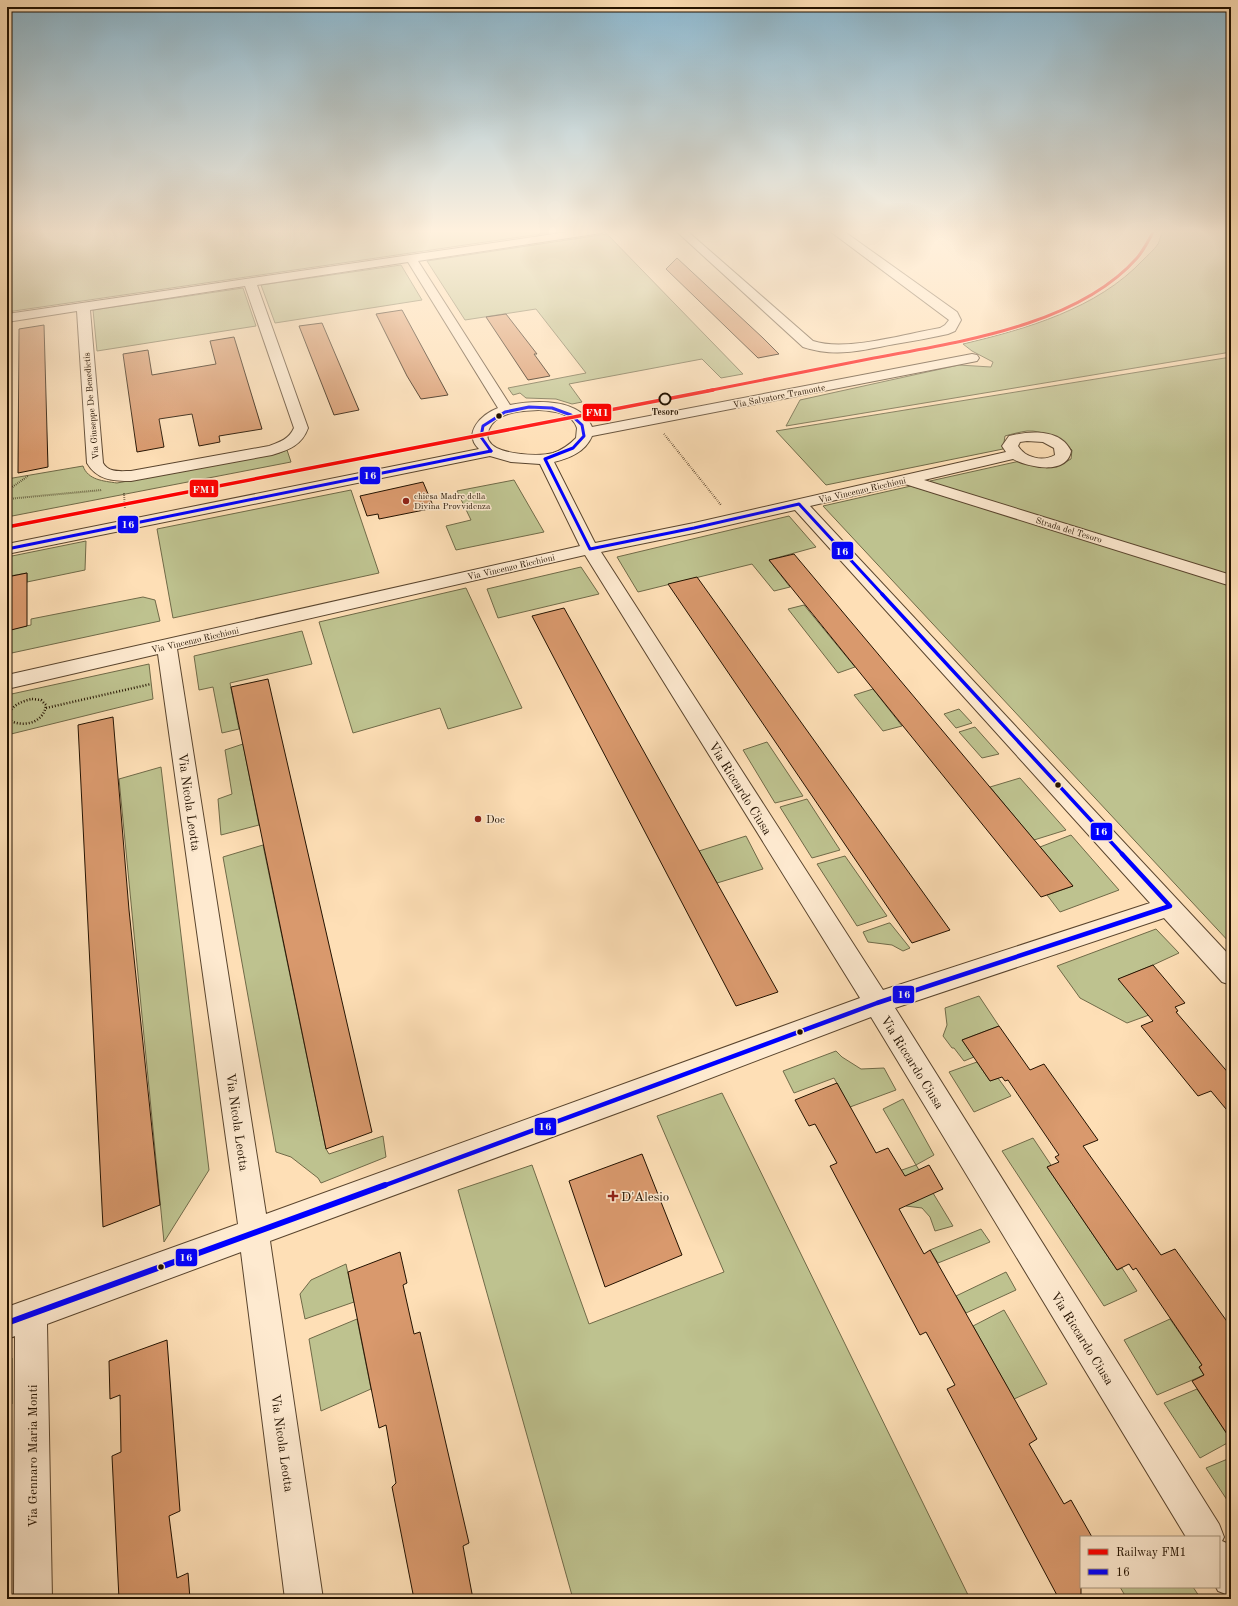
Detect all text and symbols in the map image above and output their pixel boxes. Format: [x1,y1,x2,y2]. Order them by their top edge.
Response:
street label: Via Giuseppe De Benedictis [82,352,101,460]
street label: Via Salvatore Tramonte [732,383,826,410]
marker: Tesoro [658,392,672,406]
line badge: FM1 [582,403,612,422]
text: FM1 [585,408,609,419]
place label: Tesoro [652,408,679,417]
unlabelled marker [494,411,504,421]
line badge: 16 [359,466,381,485]
text: 16 [364,471,376,482]
street label: Via Vincenzo Ricchioni [818,476,907,505]
line badge: FM1 [189,479,219,498]
text: FM1 [192,485,216,496]
place label: chiesa Madre della Divina Provvidenza [414,492,491,511]
marker: chiesa Madre della Divina Provvidenza [401,496,411,506]
line badge: 16 [117,515,139,534]
street label: Strada del Tesoro [1035,516,1104,545]
text: 16 [122,520,134,531]
line badge: 16 [831,541,854,560]
text: 16 [836,547,848,558]
street label: Via Vincenzo Ricchioni [467,553,556,582]
street label: Via Vincenzo Ricchioni [151,626,240,655]
street label: Via Riccardo Ciusa [706,740,774,838]
street label: Via Nicola Leotta [175,752,202,853]
unlabelled marker [1053,780,1063,790]
marker: Doc [473,814,483,824]
place label: Doc [486,815,505,826]
line badge: 16 [1090,822,1113,841]
text: 16 [1095,827,1107,838]
line badge: 16 [892,985,915,1004]
text: 16 [898,990,910,1001]
street label: Via Riccardo Ciusa [878,1014,946,1112]
unlabelled marker [795,1027,805,1037]
street label: Via Nicola Leotta [223,1072,250,1173]
line badge: 16 [534,1117,557,1136]
text: 16 [539,1122,551,1133]
marker: D'Alesio [608,1191,618,1201]
place label: D'Alesio [621,1191,669,1204]
line badge: 16 [175,1248,198,1267]
text: 16 [180,1253,192,1264]
unlabelled marker [156,1262,166,1272]
street label: Via Riccardo Ciusa [1048,1290,1116,1388]
street label: Via Gennaro Maria Monti [27,1384,40,1527]
street label: Via Nicola Leotta [268,1393,295,1494]
legend [1080,1536,1220,1588]
text: Railway FM1 [1116,1547,1187,1559]
text: 16 [1116,1567,1130,1579]

